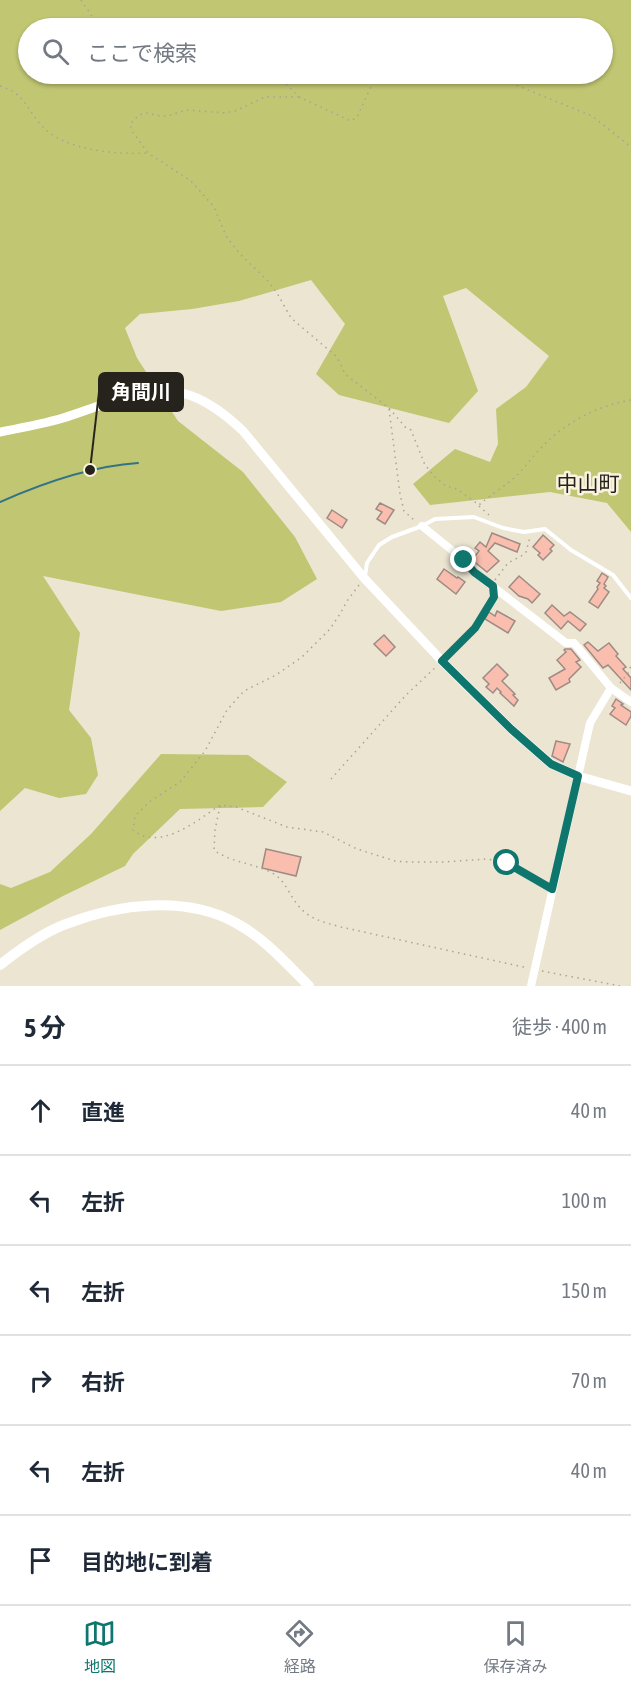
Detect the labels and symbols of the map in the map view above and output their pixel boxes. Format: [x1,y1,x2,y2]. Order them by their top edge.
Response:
callout: 角間川 [99,373,183,411]
text: 角間川 [111,380,171,403]
district label: 中山町 [557,471,620,495]
route end [450,546,476,572]
route start [493,849,519,875]

